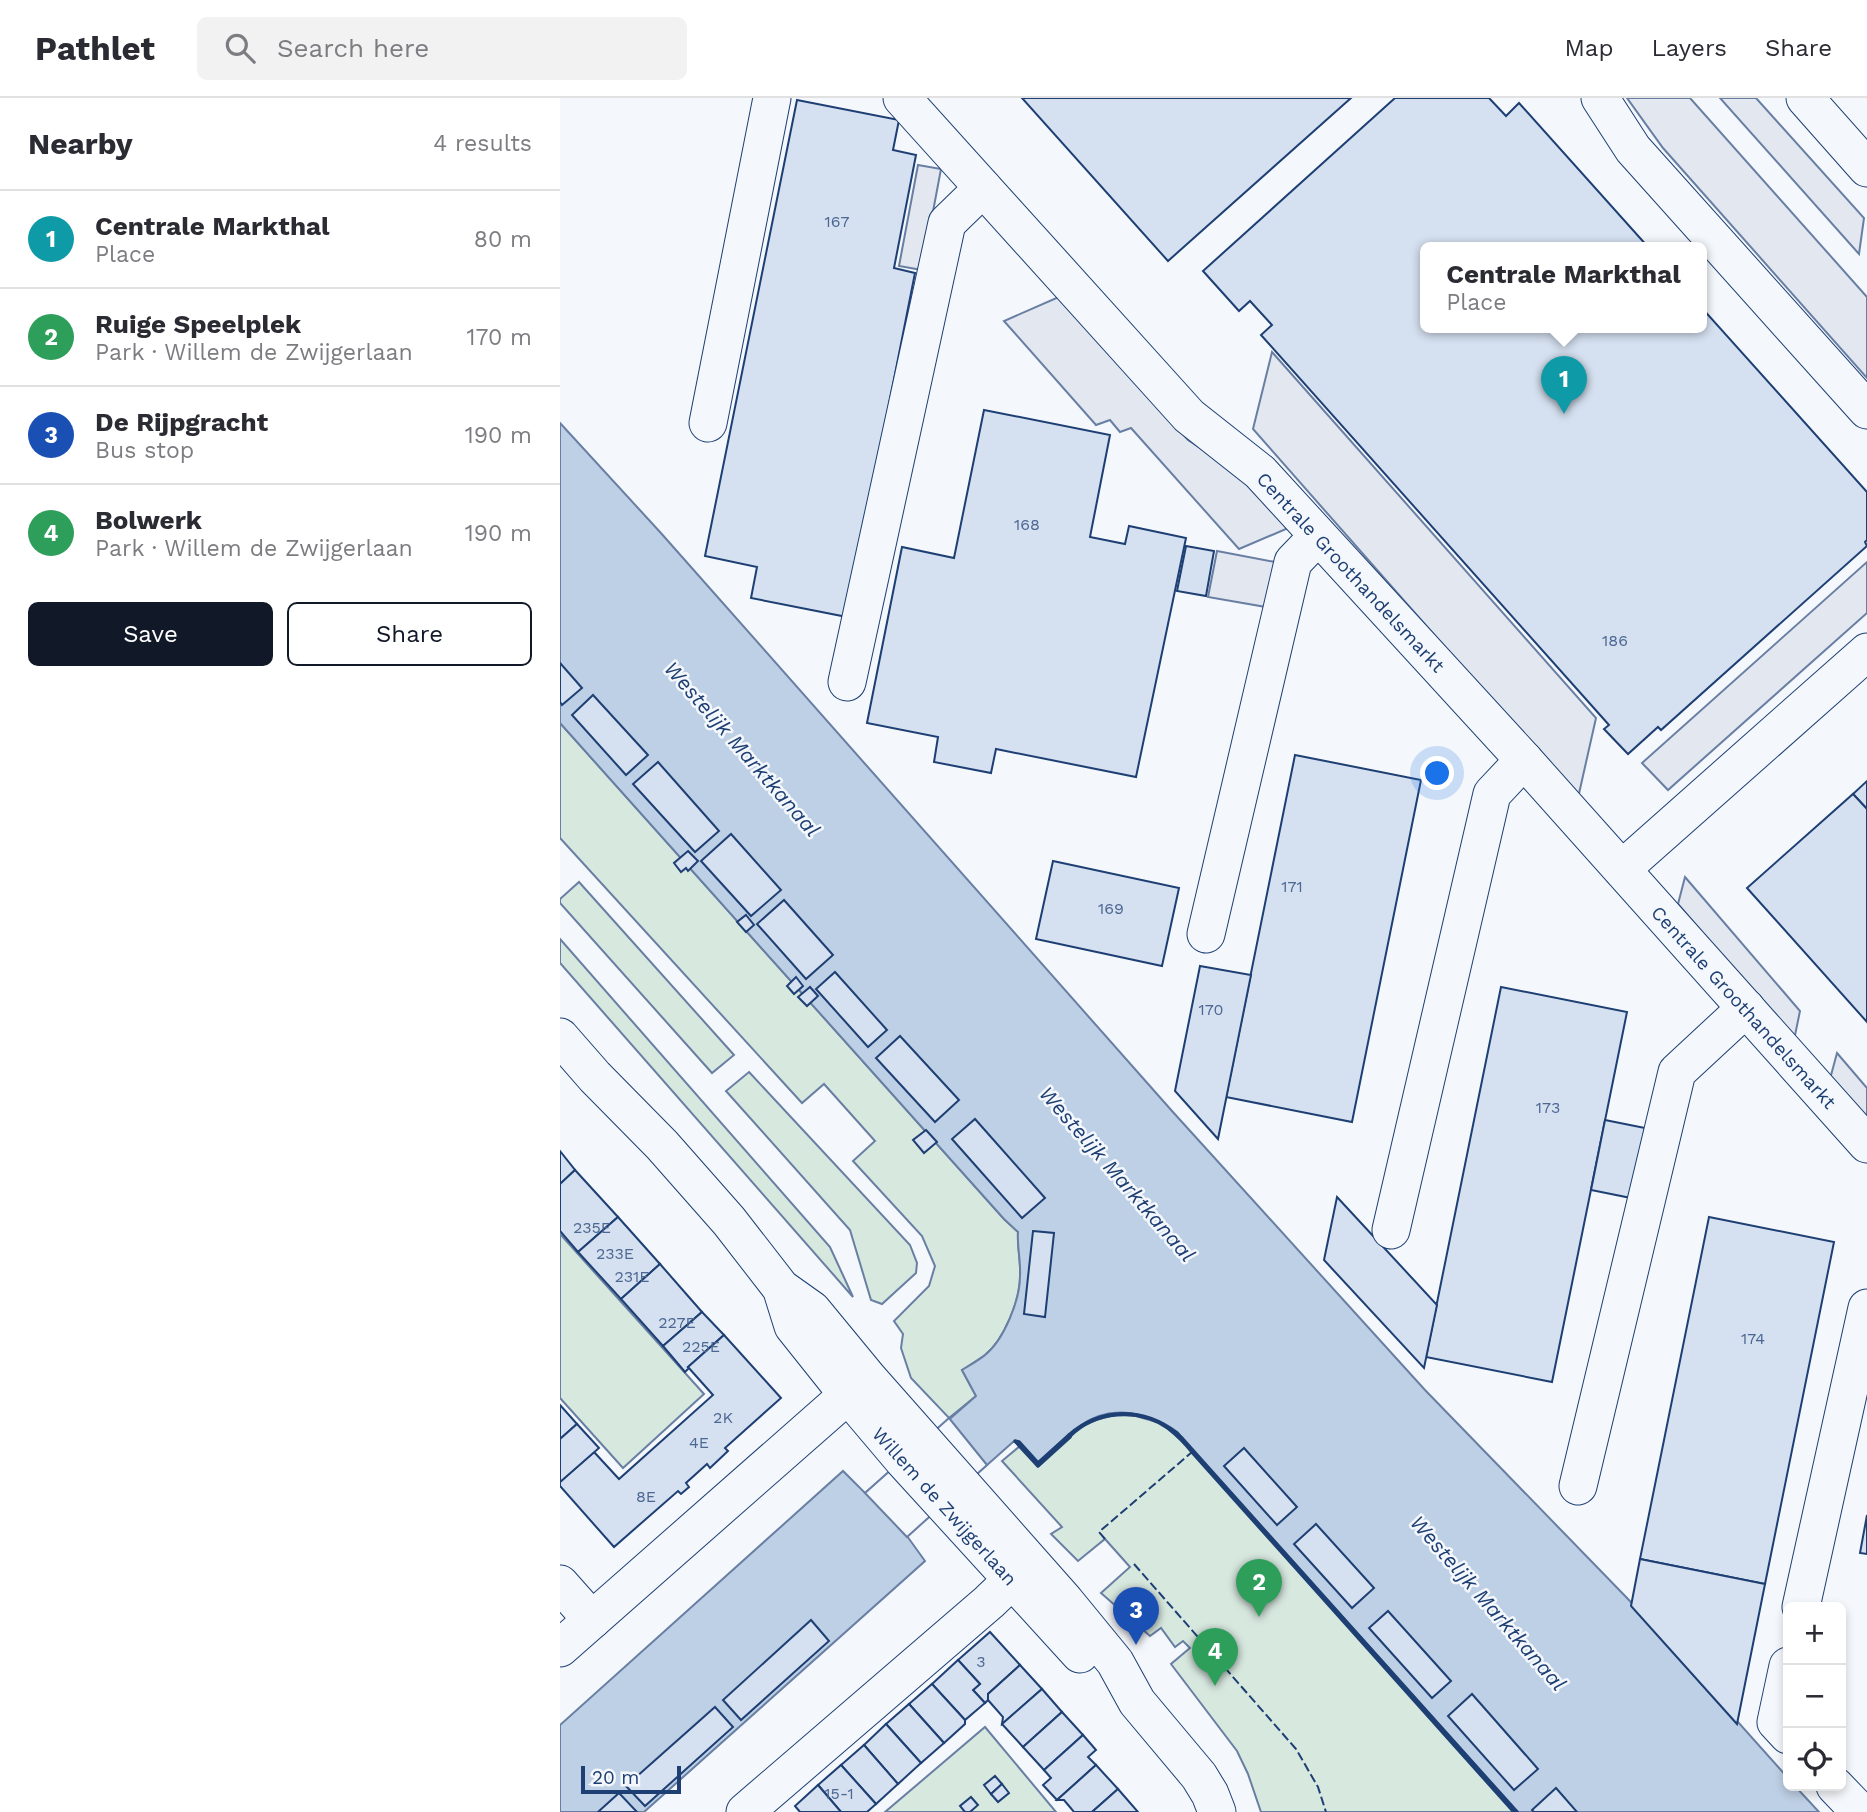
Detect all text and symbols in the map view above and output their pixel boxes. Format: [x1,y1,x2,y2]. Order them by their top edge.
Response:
search box [197,17,687,80]
text: Pathlet [35,29,155,68]
icon: search [221,29,259,67]
text: Search here [277,33,429,63]
text: Map [1565,34,1613,62]
text: Layers [1651,34,1727,62]
text: Share [1765,34,1832,62]
text: Nearby [28,126,133,161]
text: 4 results [433,130,532,157]
text: Centrale Markthal [95,211,330,241]
house number: 167 [825,212,849,231]
text: 1 [46,226,56,253]
text: 80 m [474,226,532,253]
text: Place [95,241,155,268]
popup [1420,242,1707,333]
text: Centrale Markthal [1446,259,1681,289]
text: Place [1446,289,1506,316]
text: Ruige Speelplek [95,309,301,339]
text: 2 [44,324,58,351]
text: 170 m [467,324,532,351]
text: Park · Willem de Zwijgerlaan [95,339,413,366]
pin: 1 [1541,356,1587,414]
text: De Rijpgracht [95,407,268,437]
text: 3 [44,422,58,449]
text: 190 m [465,422,532,449]
text: Bus stop [95,437,194,464]
street label: Centrale Groothandelsmarkt [1252,468,1450,677]
text: Bolwerk [95,505,202,535]
house number: 168 [1014,515,1040,534]
text: 4 [44,520,58,547]
text: 190 m [465,520,532,547]
text: Park · Willem de Zwijgerlaan [95,535,413,562]
button: Save [28,602,273,666]
button: Share [287,602,532,666]
house number: 186 [1602,631,1628,650]
water label: Westelijk Marktkanaal [659,656,825,842]
your location [1420,756,1454,790]
house number: 171 [1281,877,1303,896]
house number: 169 [1098,899,1124,918]
street label: Centrale Groothandelsmarkt [1646,901,1841,1114]
house number: 170 [1199,1000,1223,1019]
water label: Westelijk Marktkanaal [1034,1081,1200,1267]
house number: 173 [1536,1098,1560,1117]
house number: 235E [573,1218,611,1237]
house number: 233E [596,1244,634,1263]
house number: 231E [614,1267,650,1286]
house number: 227E [658,1313,696,1332]
house number: 174 [1741,1329,1765,1348]
house number: 225E [682,1337,720,1356]
house number: 2K [713,1408,733,1427]
street label: Willem de Zwijgerlaan [867,1422,1022,1590]
house number: 4E [689,1433,709,1452]
house number: 8E [636,1487,656,1506]
water label: Westelijk Marktkanaal [1405,1510,1571,1696]
pin: 2 [1236,1559,1282,1617]
pin: 3 [1113,1587,1159,1645]
map controls [1783,1602,1846,1791]
button: + [1783,1602,1846,1665]
pin: 4 [1192,1628,1238,1686]
house number: 3 [976,1652,986,1671]
button: − [1783,1665,1846,1728]
button: locate [1783,1728,1846,1791]
scale bar [581,1763,681,1795]
text: 20 m [592,1766,639,1789]
house number: 15-1 [824,1784,854,1803]

